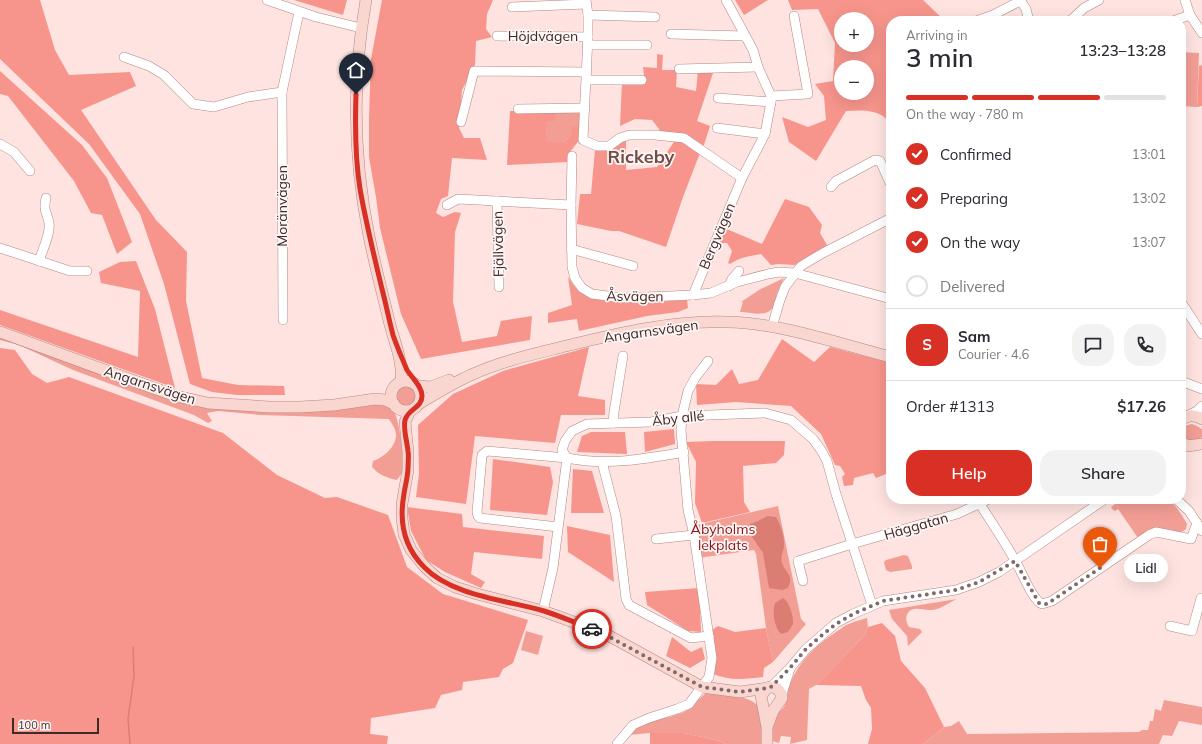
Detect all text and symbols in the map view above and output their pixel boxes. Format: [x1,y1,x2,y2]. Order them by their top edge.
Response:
map controls [834,12,874,100]
button: + [834,12,874,52]
street label: Höjdvägen [508,27,578,45]
text: Arriving in [906,27,968,43]
text: 3 min [906,41,974,74]
text: 13:23–13:28 [1079,41,1166,60]
pin [339,53,373,94]
icon: home [345,59,367,81]
button: − [834,60,874,100]
text: On the way · 780 m [906,106,1023,122]
icon: check [906,143,928,165]
district label: Rickeby [608,145,675,168]
text: Confirmed [940,145,1011,164]
text: 13:01 [1132,146,1166,162]
street label: Moränvägen [273,165,291,247]
icon: check [906,187,928,209]
text: Preparing [940,189,1008,208]
text: 13:02 [1132,190,1166,206]
street label: Bergvägen [695,200,739,272]
street label: Fjällvägen [488,211,508,277]
icon: check [906,231,928,253]
text: On the way [940,233,1020,252]
text: 13:07 [1132,234,1166,250]
text: Delivered [940,277,1005,296]
street label: Åsvägen [606,287,664,305]
street label: Angarnsvägen [602,315,700,347]
button: chat [1072,324,1114,366]
button: phone [1124,324,1166,366]
text: Sam [958,327,990,346]
text: S [922,335,932,354]
text: Courier · 4.6 [958,346,1029,362]
street label: Angarnsvägen [102,362,198,408]
text: Order #1313 [906,397,994,416]
text: $17.26 [1117,397,1166,416]
street label: Åby allé [651,406,705,430]
button: Help [906,450,1032,496]
button: Share [1040,450,1166,496]
street label: Häggatan [882,508,950,544]
park label: Åbyholms lekplats [691,520,755,554]
pin [1083,527,1117,568]
icon: bag [1089,533,1111,555]
callout: Lidl [1124,554,1168,582]
text: Lidl [1135,560,1157,576]
courier [572,609,612,649]
icon: car [581,618,603,640]
scale bar [12,716,99,735]
text: 100 m [18,718,50,732]

